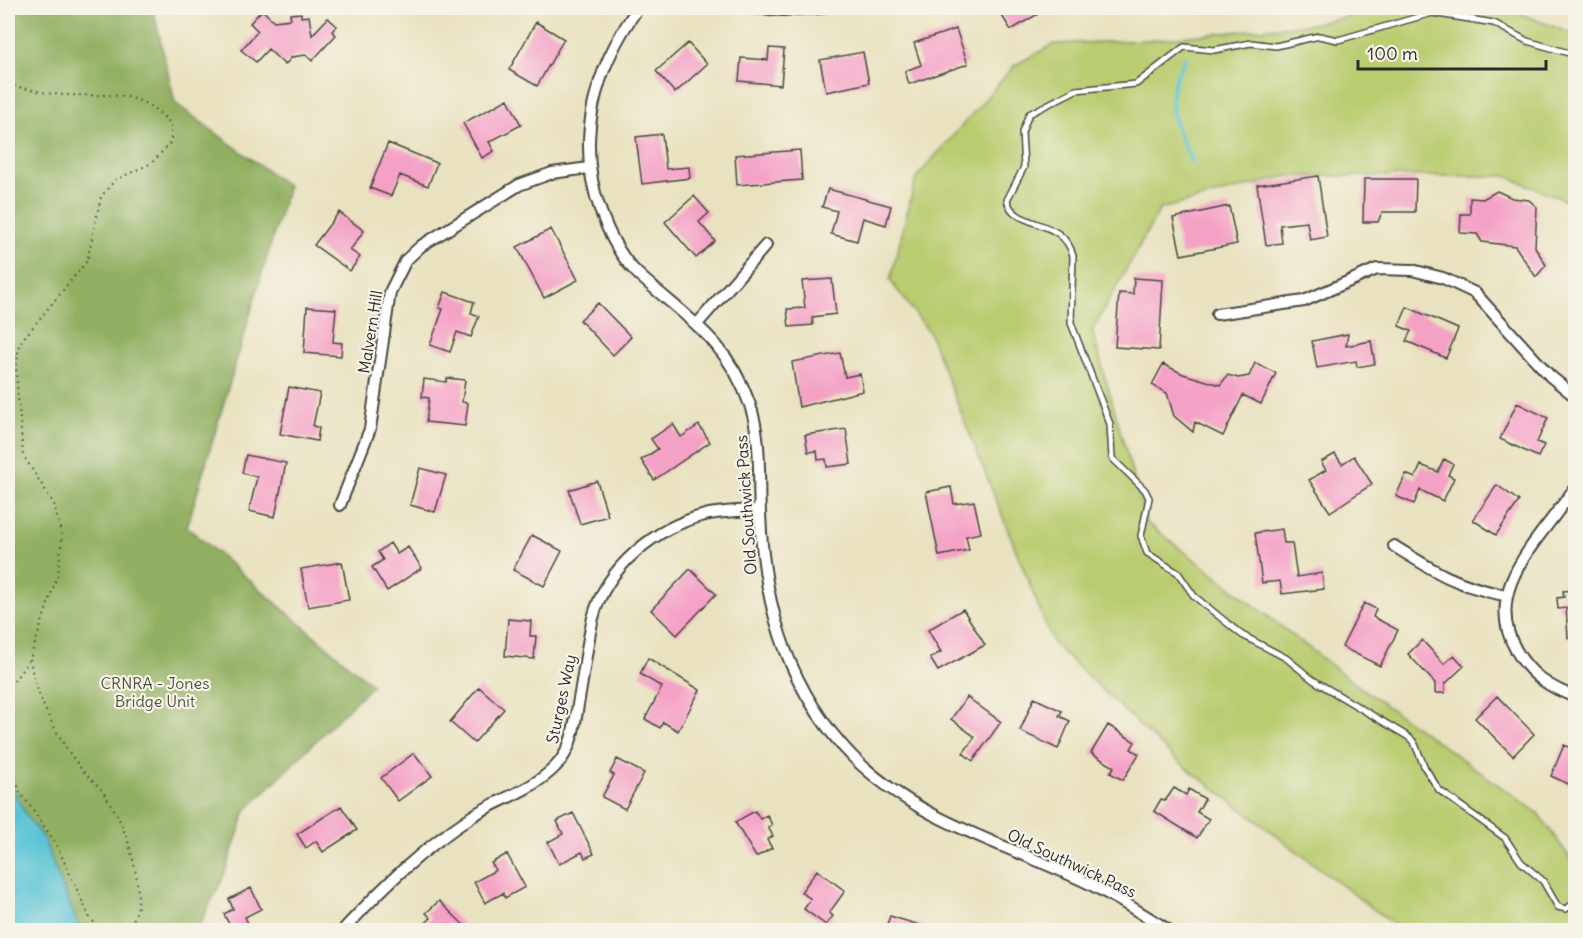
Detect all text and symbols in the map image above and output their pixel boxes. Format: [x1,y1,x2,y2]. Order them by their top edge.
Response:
scale bar [1358,33,1546,71]
text: 100 m [1367,42,1418,65]
street label: Malvern Hill [354,289,386,375]
street label: Old Southwick Pass [731,434,761,576]
street label: Sturges Way [542,653,580,745]
park label: CRNRA - Jones Bridge Unit [101,673,209,711]
street label: Old Southwick Pass [1004,824,1140,902]

